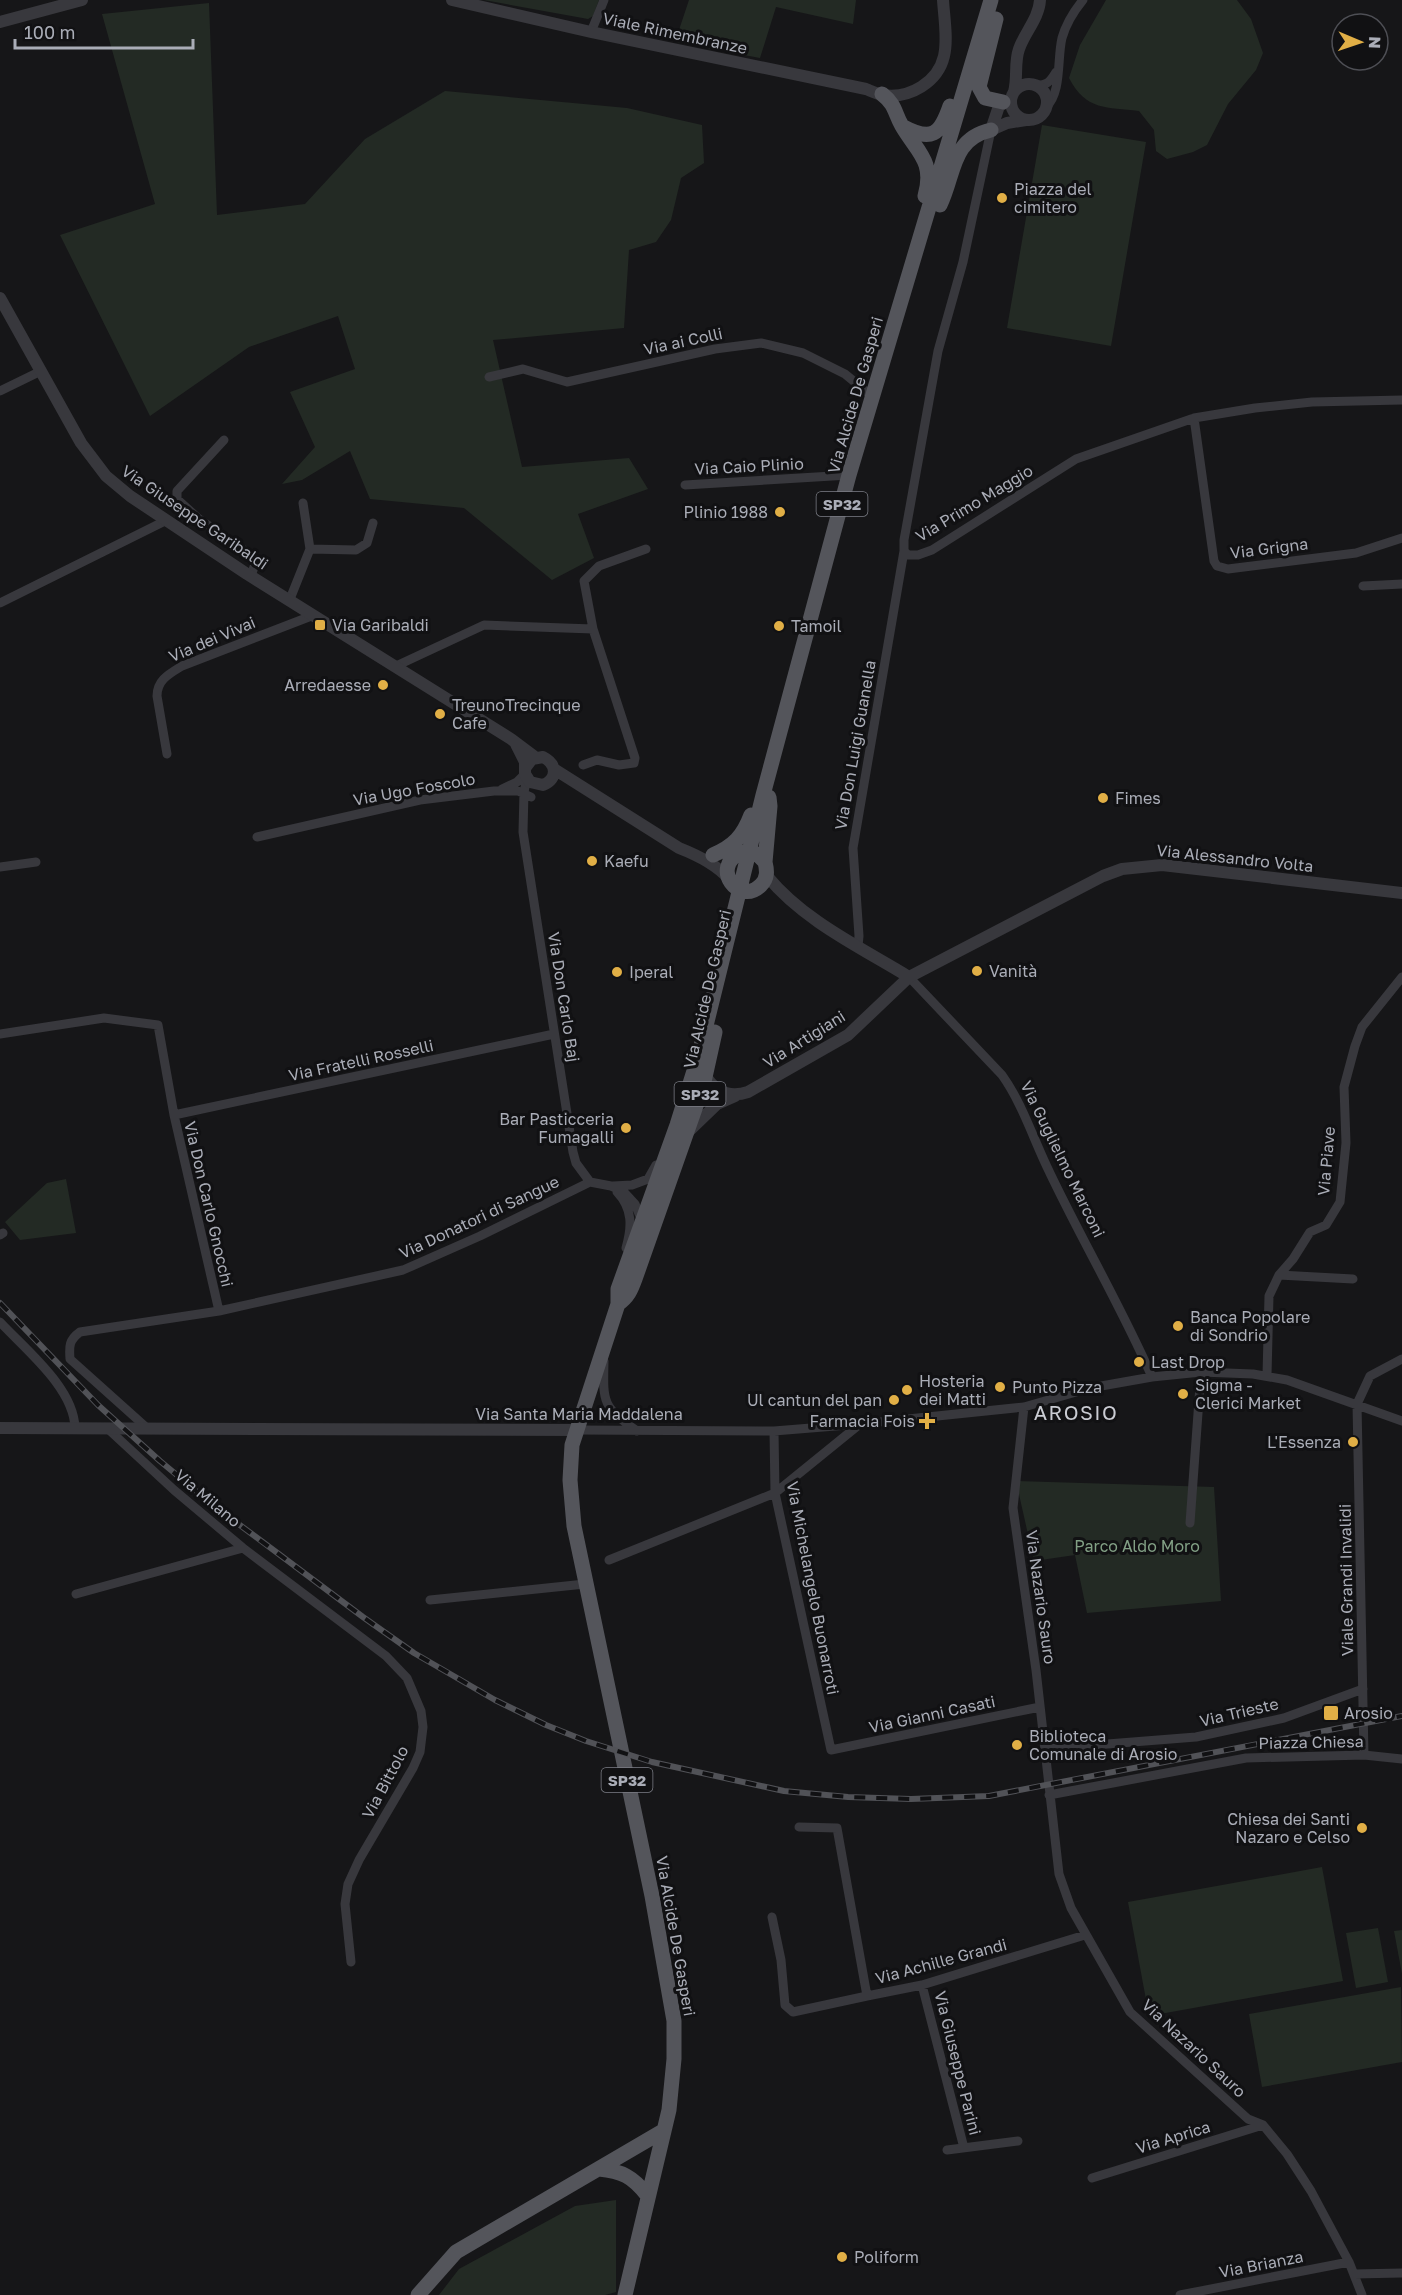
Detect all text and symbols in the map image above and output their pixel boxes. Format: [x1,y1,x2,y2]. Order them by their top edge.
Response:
street label: Viale Rimembranze [601,8,749,58]
scale bar [15,12,194,50]
north arrow [1330,12,1390,72]
text: 100 m [24,21,75,43]
text: N [1365,36,1385,49]
place label: Piazza del cimitero [1014,179,1092,217]
marker: Piazza del cimitero [995,191,1009,205]
street label: Via Alcide De Gasperi [823,314,887,476]
street label: Via ai Colli [642,323,724,359]
street label: Via Caio Plinio [694,453,804,479]
street label: Via Giuseppe Garibaldi [118,460,272,574]
street label: Via Primo Maggio [912,460,1036,546]
road number: SP32 [816,492,868,516]
place label: Plinio 1988 [683,502,768,522]
marker: Plinio 1988 [773,505,787,519]
street label: Via Grigna [1229,533,1309,563]
street label: Via dei Vivai [166,612,258,666]
place label: Via Garibaldi [332,615,429,635]
place label: Tamoil [791,616,842,636]
marker: Via Garibaldi [313,618,327,632]
marker: Tamoil [772,619,786,633]
street label: Via Don Luigi Guanella [830,659,880,831]
place label: Arredaesse [284,675,371,695]
marker: Arredaesse [376,678,390,692]
place label: TreunoTrecinque Cafe [452,695,580,733]
marker: TreunoTrecinque Cafe [433,707,447,721]
street label: Via Ugo Foscolo [351,768,477,810]
place label: Fimes [1115,788,1161,808]
marker: Fimes [1096,791,1110,805]
street label: Via Alessandro Volta [1156,840,1314,876]
place label: Kaefu [604,851,649,871]
marker: Kaefu [585,854,599,868]
street label: Via Alcide De Gasperi [679,908,735,1070]
street label: Via Don Carlo Baj [544,931,584,1063]
place label: Vanità [989,961,1037,981]
place label: Iperal [629,962,673,982]
marker: Vanità [970,964,984,978]
marker: Iperal [610,965,624,979]
street label: Via Artigiani [759,1006,849,1072]
street label: Via Fratelli Rosselli [287,1035,435,1085]
street label: Via Guglielmo Marconi [1016,1077,1110,1241]
road number: SP32 [674,1082,726,1106]
place label: Bar Pasticceria Fumagalli [499,1109,614,1147]
street label: Via Don Carlo Gnocchi [180,1119,238,1289]
marker: Bar Pasticceria Fumagalli [619,1121,633,1135]
street label: Via Piave [1313,1126,1339,1196]
street label: Via Donatori di Sangue [396,1171,562,1263]
place label: Banca Popolare di Sondrio [1190,1307,1310,1345]
marker: Banca Popolare di Sondrio [1171,1319,1185,1333]
place label: Last Drop [1151,1352,1225,1372]
marker: Last Drop [1132,1355,1146,1369]
place label: Hosteria dei Matti [919,1371,986,1409]
place label: Sigma - Clerici Market [1195,1375,1301,1413]
place label: Punto Pizza [1012,1377,1102,1397]
marker: Punto Pizza [993,1380,1007,1394]
marker: Hosteria dei Matti [900,1383,914,1397]
marker: Sigma - Clerici Market [1176,1387,1190,1401]
place label: Ul cantun del pan [747,1390,882,1410]
marker: Ul cantun del pan [887,1393,901,1407]
district label: AROSIO [1034,1400,1118,1424]
street label: Via Santa Maria Maddalena [475,1404,683,1424]
place label: Farmacia Fois [810,1411,915,1431]
marker: Farmacia Fois [920,1414,934,1428]
place label: L'Essenza [1267,1432,1341,1452]
marker: L'Essenza [1346,1435,1360,1449]
street label: Via Milano [171,1465,245,1531]
street label: Via Michelangelo Buonarroti [782,1480,844,1696]
street label: Viale Grandi Invalidi [1335,1504,1357,1656]
street label: Via Nazario Sauro [1022,1529,1060,1665]
park label: Parco Aldo Moro [1074,1536,1200,1556]
street label: Via Gianni Casati [867,1691,997,1737]
street label: Via Trieste [1198,1693,1280,1731]
place label: Arosio [1344,1703,1393,1723]
marker: Arosio [1322,1704,1340,1722]
place label: Biblioteca Comunale di Arosio [1029,1726,1177,1764]
street label: Piazza Chiesa [1258,1731,1364,1753]
marker: Biblioteca Comunale di Arosio [1010,1738,1024,1752]
street label: Via Bittolo [357,1742,413,1822]
road number: SP32 [602,1768,652,1792]
place label: Chiesa dei Santi Nazaro e Celso [1227,1809,1350,1847]
marker: Chiesa dei Santi Nazaro e Celso [1355,1821,1369,1835]
street label: Via Alcide De Gasperi [652,1854,700,2018]
street label: Via Achille Grandi [873,1934,1009,1988]
street label: Via Giuseppe Parini [930,1989,986,2137]
street label: Via Nazario Sauro [1138,1995,1250,2101]
street label: Via Aprica [1133,2116,1213,2158]
street label: Via Brianza [1217,2246,1305,2282]
place label: Poliform [854,2247,919,2267]
marker: Poliform [835,2250,849,2264]

